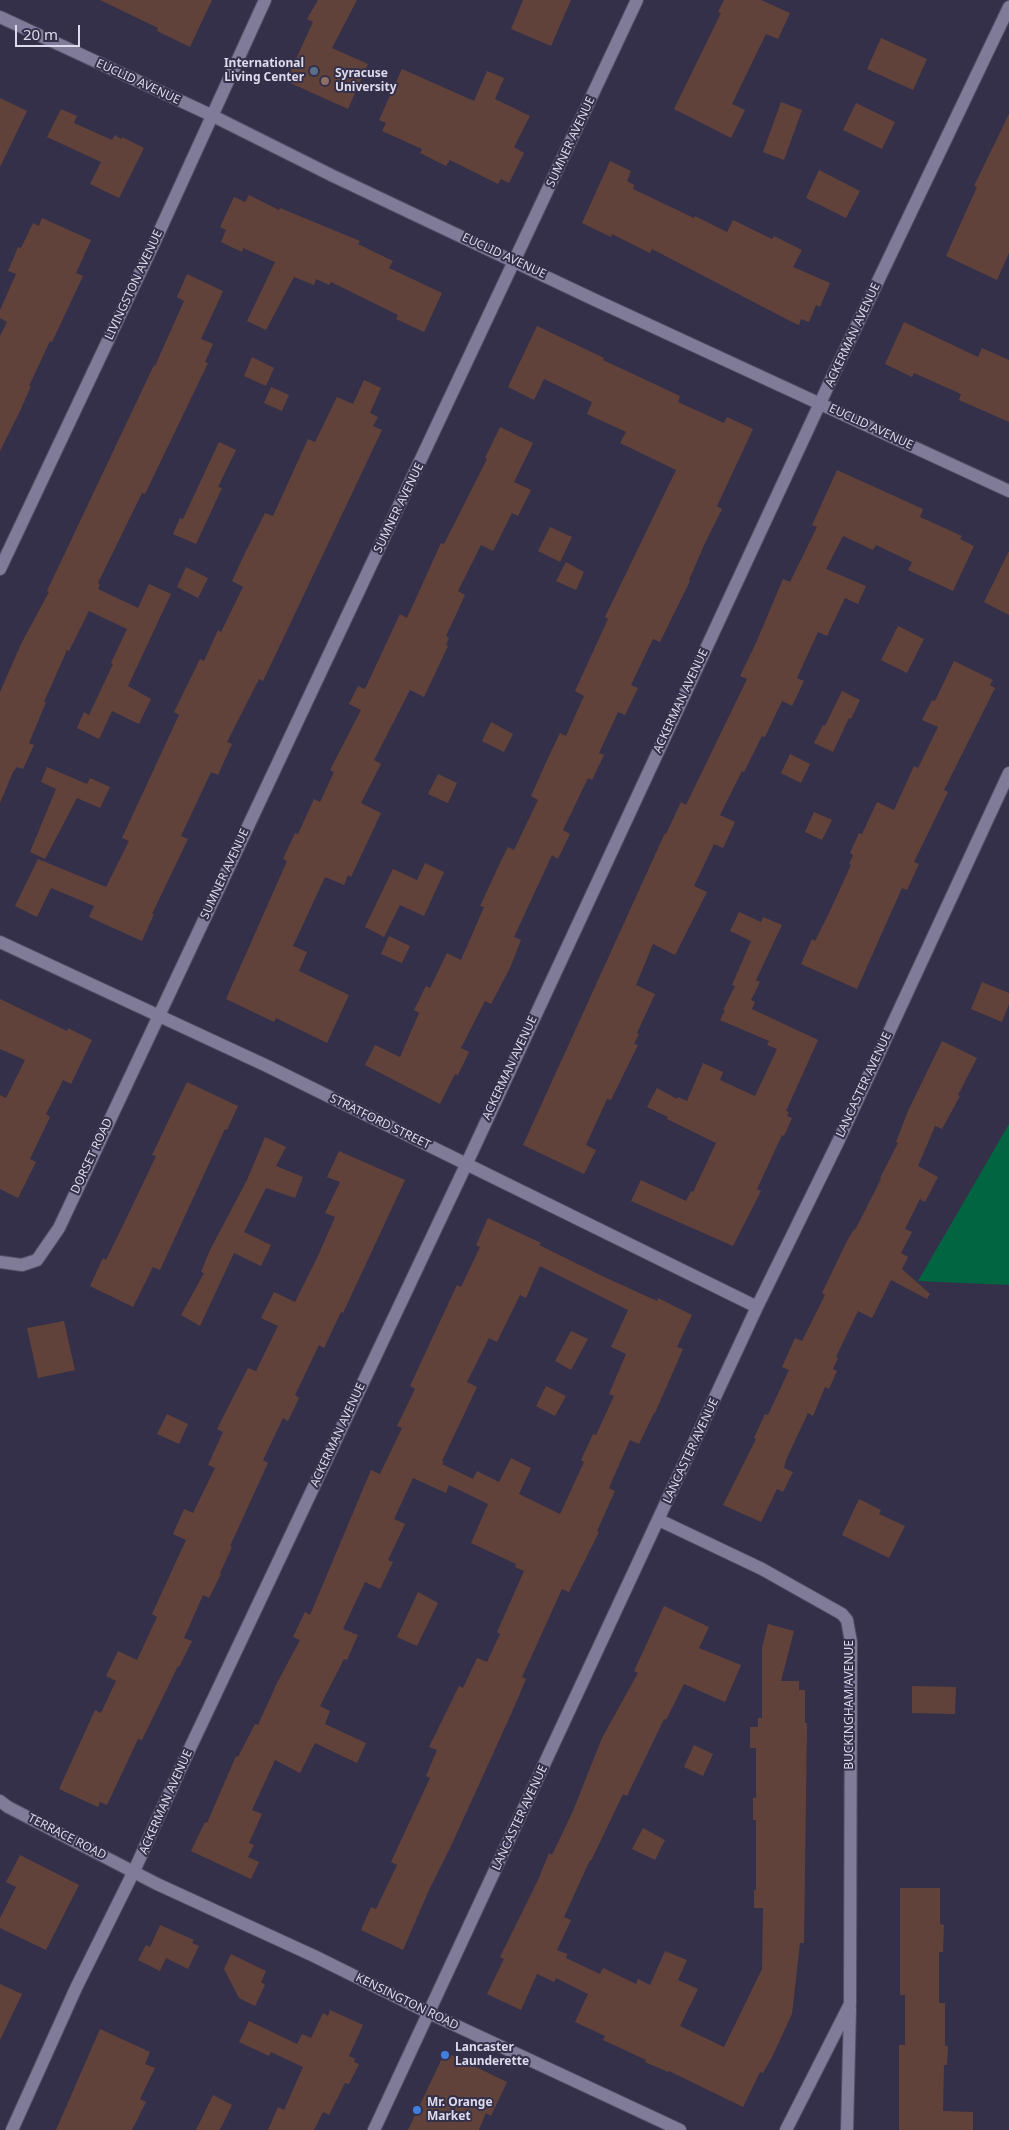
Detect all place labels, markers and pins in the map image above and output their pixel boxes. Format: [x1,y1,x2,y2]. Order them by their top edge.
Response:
place label: International Living Center [224,57,304,85]
marker: International Living Center [308,65,320,77]
place label: Syracuse University [335,67,397,95]
marker: Syracuse University [319,75,331,87]
place label: Lancaster Launderette [455,2041,529,2069]
marker: Lancaster Launderette [439,2049,451,2061]
place label: Mr. Orange Market [427,2096,493,2124]
marker: Mr. Orange Market [411,2104,423,2116]

